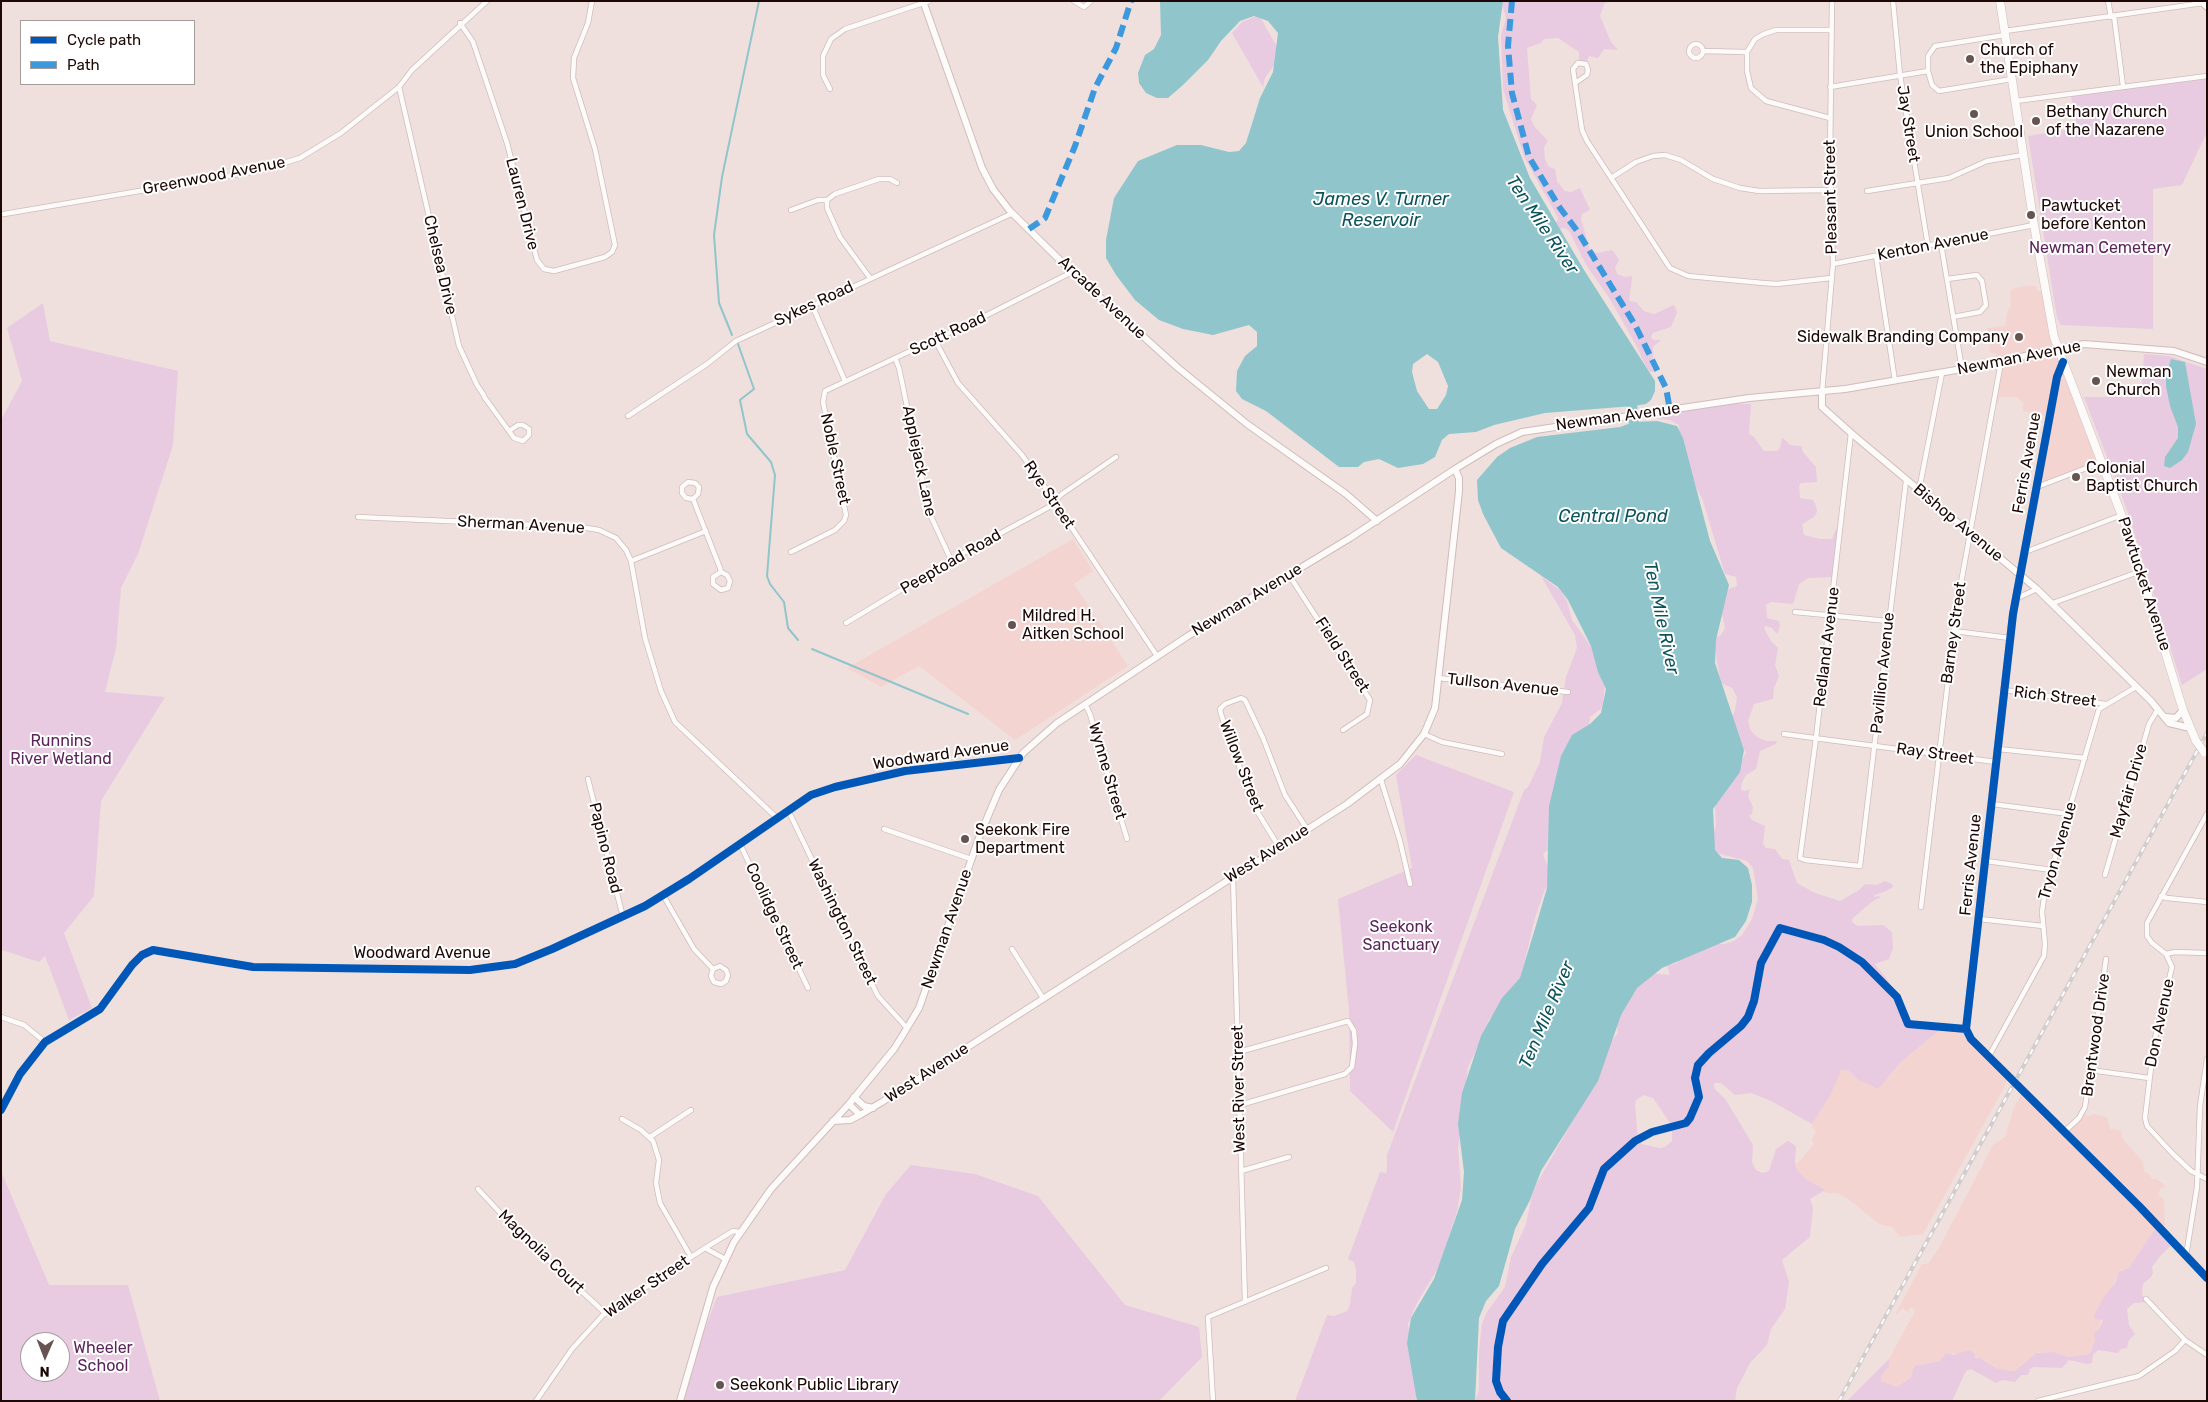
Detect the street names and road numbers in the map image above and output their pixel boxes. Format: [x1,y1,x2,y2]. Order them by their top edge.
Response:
street label: Jay Street [1892,84,1924,164]
street label: Pleasant Street [1820,139,1842,255]
street label: Greenwood Avenue [141,153,287,199]
street label: Lauren Drive [501,156,543,252]
street label: Chelsea Drive [419,213,461,317]
street label: Kenton Avenue [1876,225,1990,265]
street label: Arcade Avenue [1054,253,1150,343]
street label: Sykes Road [771,277,857,331]
street label: Scott Road [907,308,989,360]
street label: Newman Avenue [1956,337,2082,379]
street label: Newman Avenue [1555,399,1681,435]
street label: Applejack Lane [898,404,940,518]
street label: Ferris Avenue [2009,411,2045,515]
street label: Noble Street [816,412,854,506]
street label: Rye Street [1019,457,1079,533]
street label: Bishop Avenue [1909,480,2007,566]
street label: Sherman Avenue [457,512,585,538]
street label: Pawtucket Avenue [2113,515,2175,653]
street label: Peeptoad Road [897,525,1005,599]
street label: Newman Avenue [1188,559,1306,641]
street label: Barney Street [1937,581,1971,685]
street label: Redland Avenue [1810,586,1844,708]
street label: Pavillion Avenue [1867,611,1899,735]
street label: Field Street [1311,614,1373,696]
street label: Tullson Avenue [1446,670,1560,700]
street label: Rich Street [2013,682,2097,712]
street label: Willow Street [1215,718,1267,814]
street label: Wynne Street [1084,720,1130,822]
street label: Woodward Avenue [872,736,1010,774]
street label: Ray Street [1895,739,1975,769]
street label: Mayfair Drive [2106,742,2152,840]
street label: Tryon Avenue [2035,800,2081,902]
street label: Papino Road [584,801,626,895]
street label: Ferris Avenue [1956,813,1986,917]
street label: West Avenue [1221,820,1313,888]
street label: Washington Street [803,856,881,988]
street label: Coolidge Street [741,860,807,972]
street label: Newman Avenue [918,867,976,991]
street label: Woodward Avenue [353,943,491,963]
street label: Brentwood Drive [2078,972,2114,1098]
street label: Don Avenue [2141,977,2179,1069]
street label: West River Street [1228,1025,1250,1153]
street label: West Avenue [882,1039,972,1107]
street label: Magnolia Court [494,1206,588,1298]
street label: Walker Street [601,1252,693,1322]

